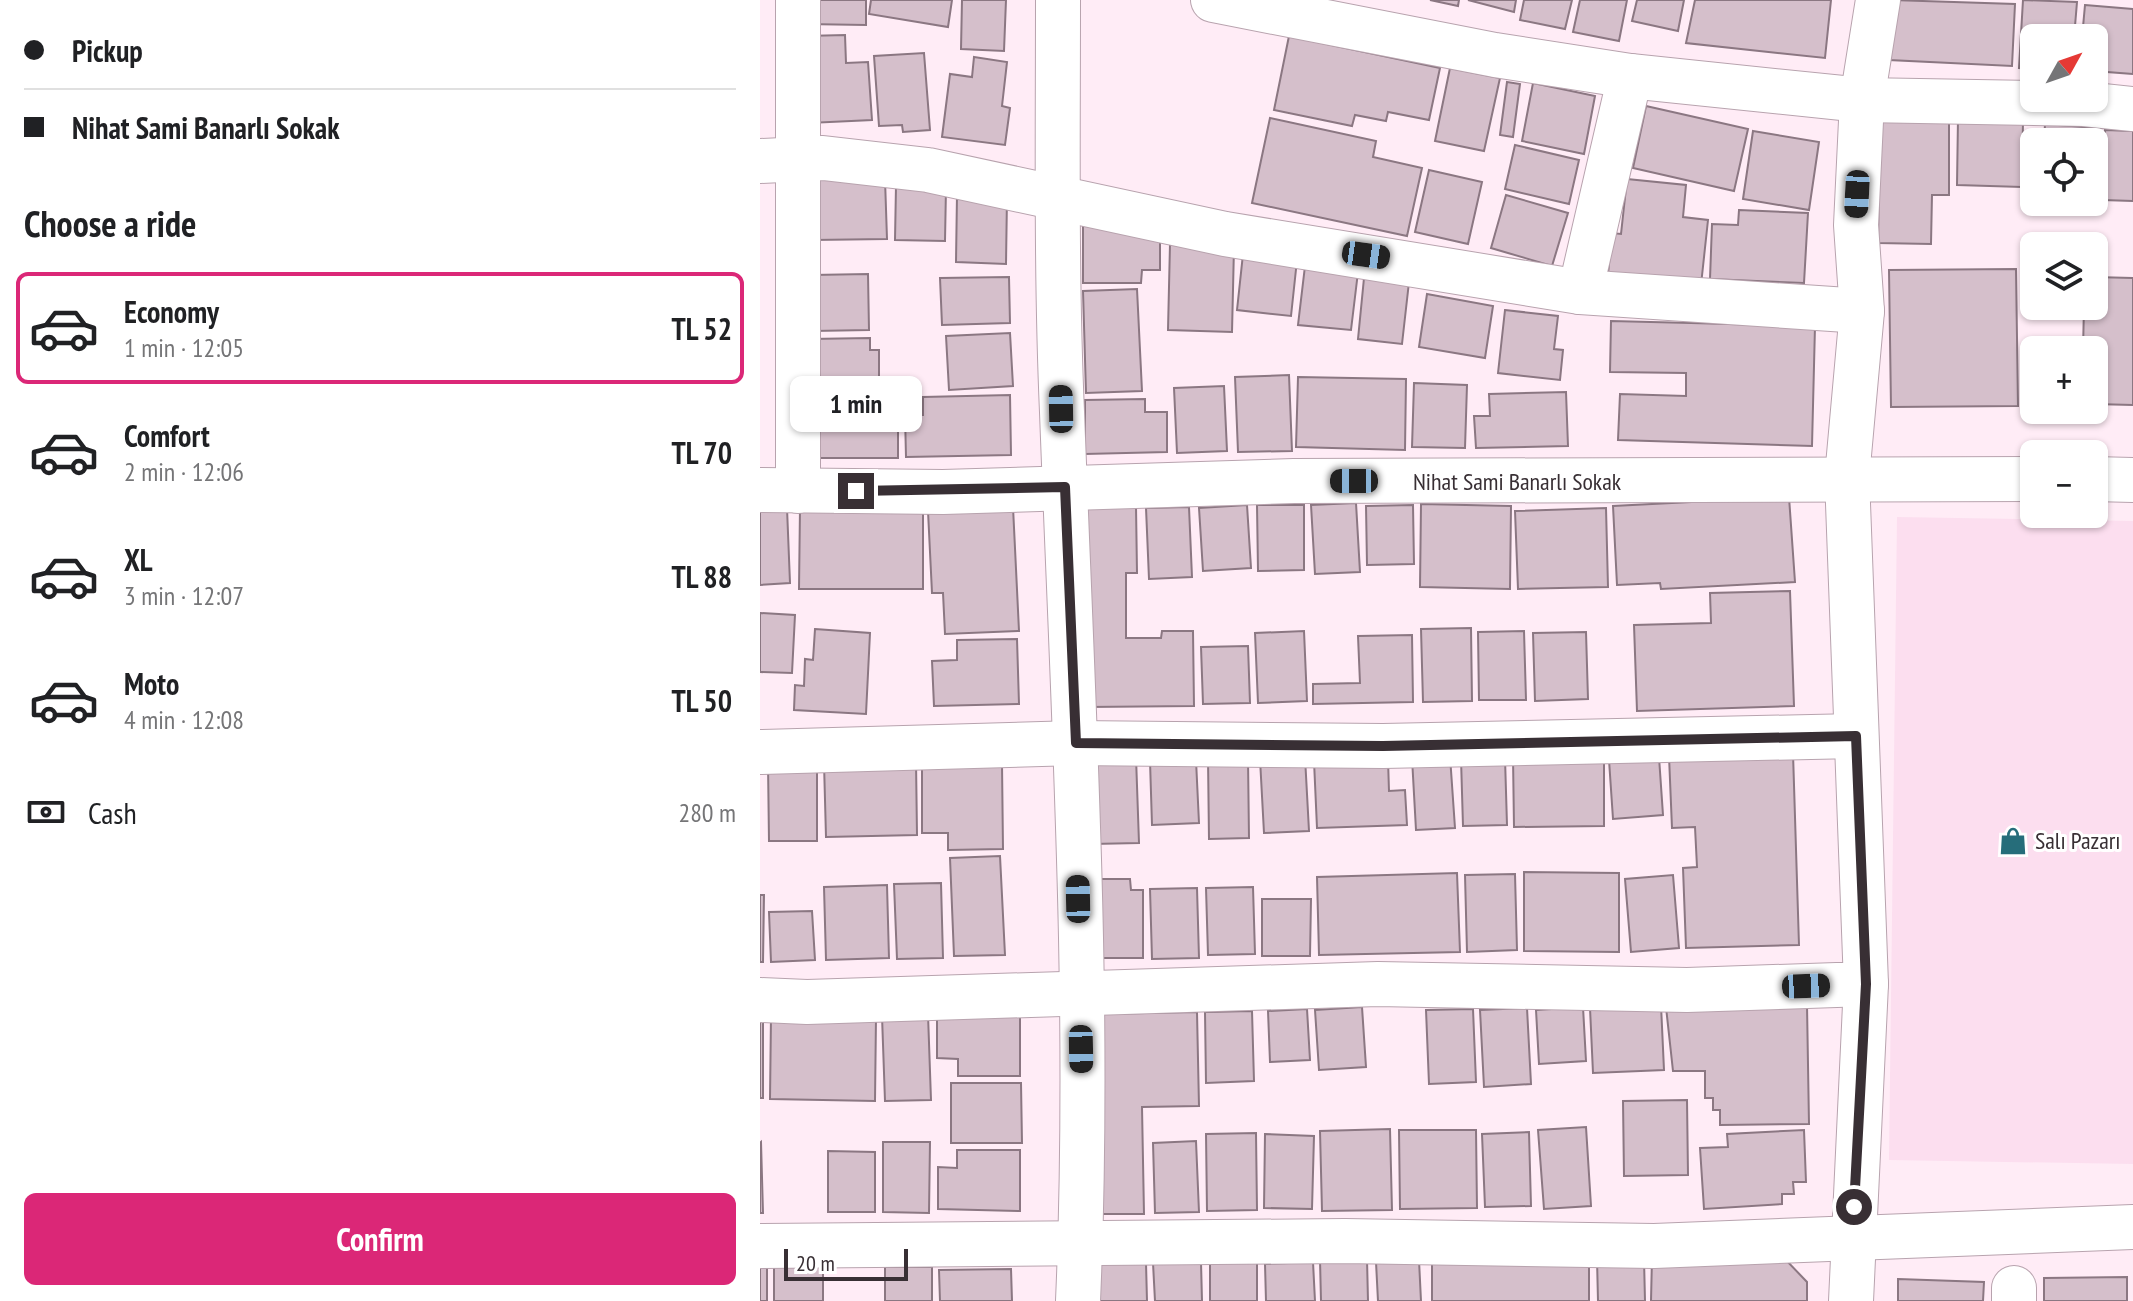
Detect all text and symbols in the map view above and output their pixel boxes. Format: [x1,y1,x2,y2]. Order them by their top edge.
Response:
north arrow [2020,24,2108,112]
map controls [2020,24,2108,528]
text: Pickup [72,31,143,70]
text: Nihat Sami Banarlı Sokak [72,108,340,147]
button: locate [2020,128,2108,216]
car [1844,169,1870,219]
text: Choose a ride [24,200,196,247]
button: layers [2020,232,2108,320]
car [1341,240,1391,270]
icon: car [28,292,100,364]
text: Economy [124,292,219,331]
text: TL 52 [672,309,732,348]
text: 1 min · 12:05 [124,331,244,364]
button: + [2020,336,2108,424]
callout: 1 min [790,375,922,431]
car [1049,385,1073,433]
text: 1 min [830,387,882,420]
icon: car [28,416,100,488]
text: Comfort [124,416,210,455]
text: TL 70 [672,433,732,472]
button: − [2020,440,2108,528]
text: 2 min · 12:06 [124,455,244,488]
street label: Nihat Sami Banarlı Sokak [1413,466,1622,497]
car [1330,469,1378,493]
route end [838,473,874,509]
icon: car [28,540,100,612]
text: XL [124,540,153,579]
text: TL 88 [672,557,732,596]
text: 3 min · 12:07 [124,579,244,612]
icon: car [28,664,100,736]
text: Moto [124,664,179,703]
text: TL 50 [672,681,732,720]
text: 4 min · 12:08 [124,703,244,736]
icon: cash [24,790,68,834]
text: Cash [88,793,137,832]
text: 280 m [678,796,736,829]
place label: Salı Pazarı [2035,825,2121,856]
shop icon: Salı Pazarı [1998,826,2028,856]
car [1066,875,1090,923]
car [1782,973,1830,999]
car [1069,1025,1093,1073]
route start [1836,1189,1872,1225]
button: Confirm [24,1193,736,1285]
scale bar [784,1245,908,1281]
text: 20 m [796,1249,835,1277]

